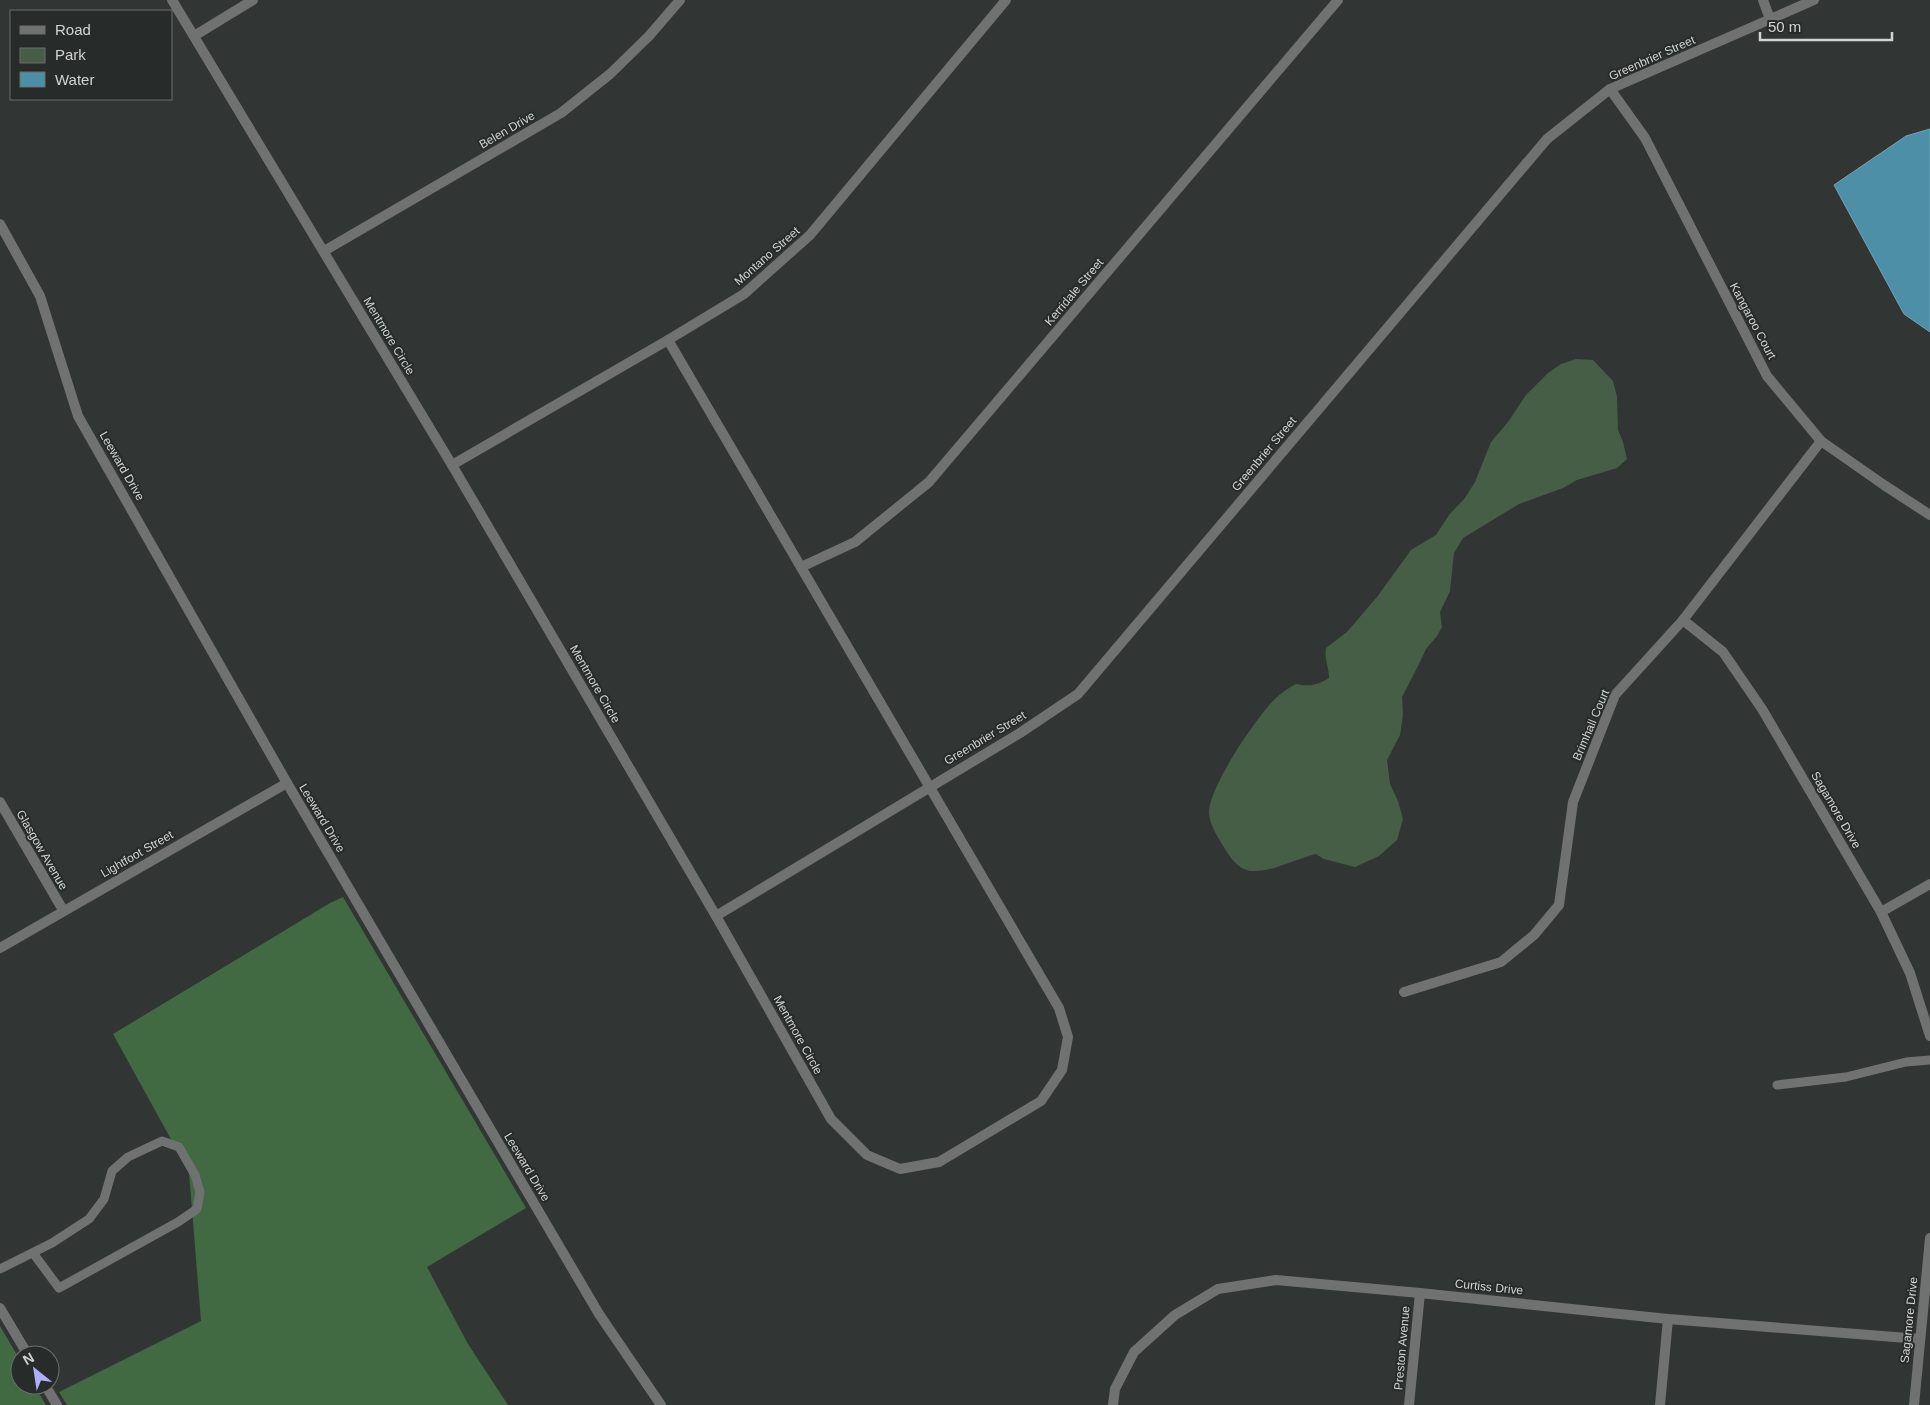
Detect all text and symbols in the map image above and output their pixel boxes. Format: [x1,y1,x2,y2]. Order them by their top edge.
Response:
legend [10,10,172,100]
scale bar [1760,10,1892,42]
text: 50 m [1768,18,1801,35]
text: Road [55,21,91,38]
street label: Greenbrier Street [1607,32,1698,83]
text: Park [55,46,86,63]
text: Water [55,71,94,88]
street label: Belen Drive [477,108,538,152]
street label: Montano Street [731,223,803,288]
street label: Kerridale Street [1042,255,1107,328]
street label: Kangaroo Court [1727,280,1779,362]
street label: Mentmore Circle [360,295,418,378]
street label: Greenbrier Street [1229,413,1300,494]
street label: Leeward Drive [97,429,148,503]
street label: Mentmore Circle [567,642,623,726]
street label: Brimhall Court [1570,687,1613,763]
street label: Greenbrier Street [942,708,1029,768]
street label: Sagamore Drive [1808,769,1864,851]
street label: Leeward Drive [296,781,348,855]
street label: Glasgow Avenue [13,808,71,893]
street label: Lightfoot Street [98,827,176,880]
street label: Mentmore Circle [771,993,826,1077]
street label: Leeward Drive [501,1130,553,1204]
street label: Curtiss Drive [1454,1276,1524,1298]
street label: Sagamore Drive [1898,1276,1921,1364]
street label: Preston Avenue [1391,1305,1413,1391]
north arrow [10,1345,60,1395]
text: N [20,1349,37,1368]

